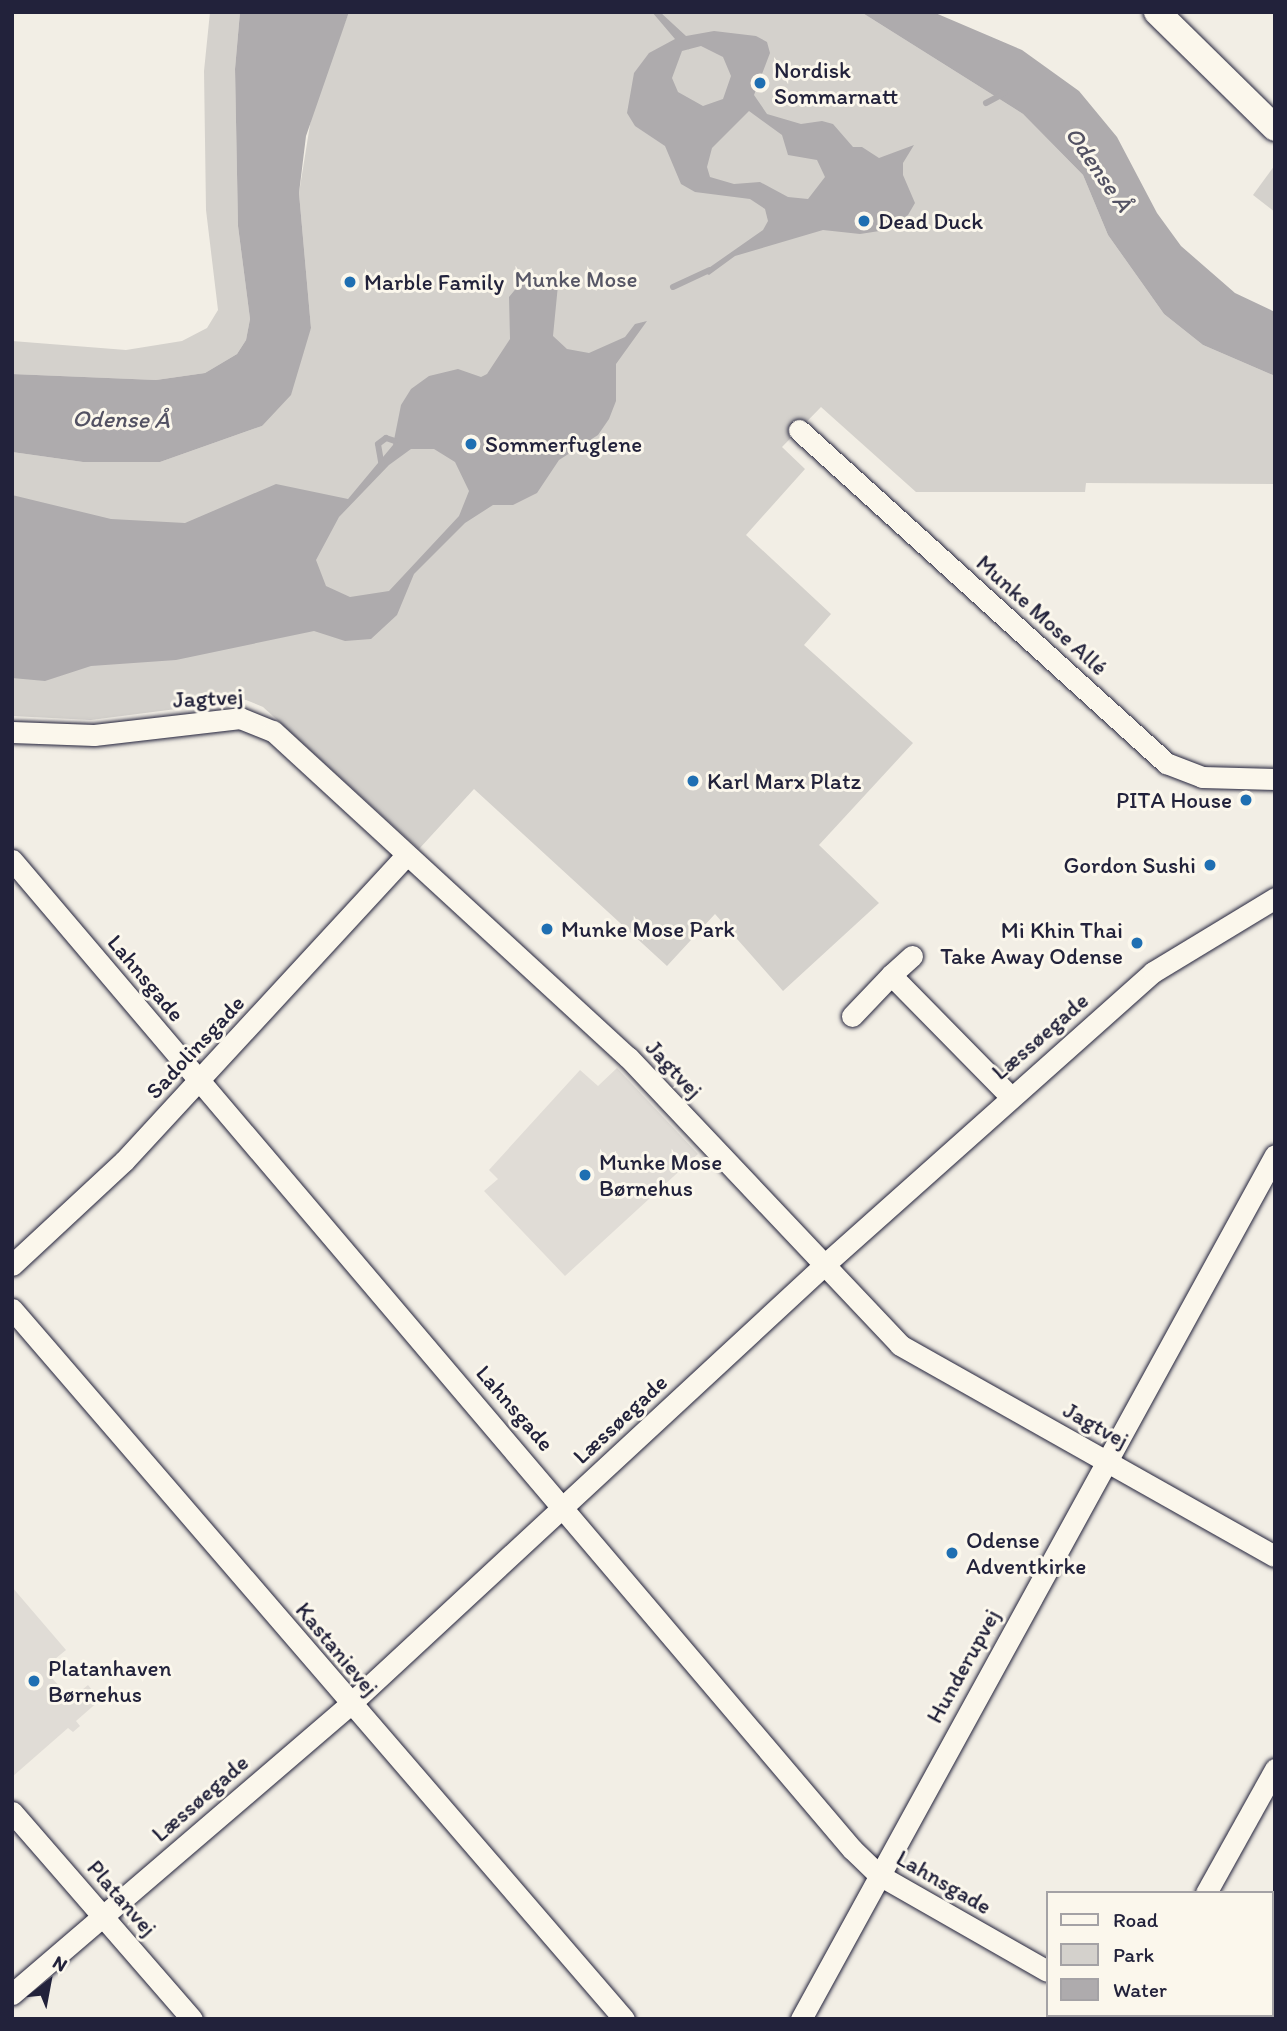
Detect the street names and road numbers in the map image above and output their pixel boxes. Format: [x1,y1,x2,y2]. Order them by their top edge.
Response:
street label: Munke Mose Allé [971,549,1113,681]
street label: Jagtvej [172,682,244,714]
street label: Lahnsgade [102,929,190,1027]
street label: Læssøegade [986,987,1094,1085]
street label: Sadolinsgade [140,989,250,1105]
street label: Jagtvej [640,1034,708,1104]
street label: Lahnsgade [470,1359,560,1457]
street label: Læssøegade [567,1368,673,1470]
street label: Jagtvej [1059,1396,1133,1454]
street label: Kastanievej [290,1596,384,1702]
street label: Hunderupvej [920,1604,1006,1728]
street label: Læssøegade [146,1749,254,1847]
street label: Lahnsgade [892,1844,996,1920]
street label: Platanvej [81,1854,163,1942]

